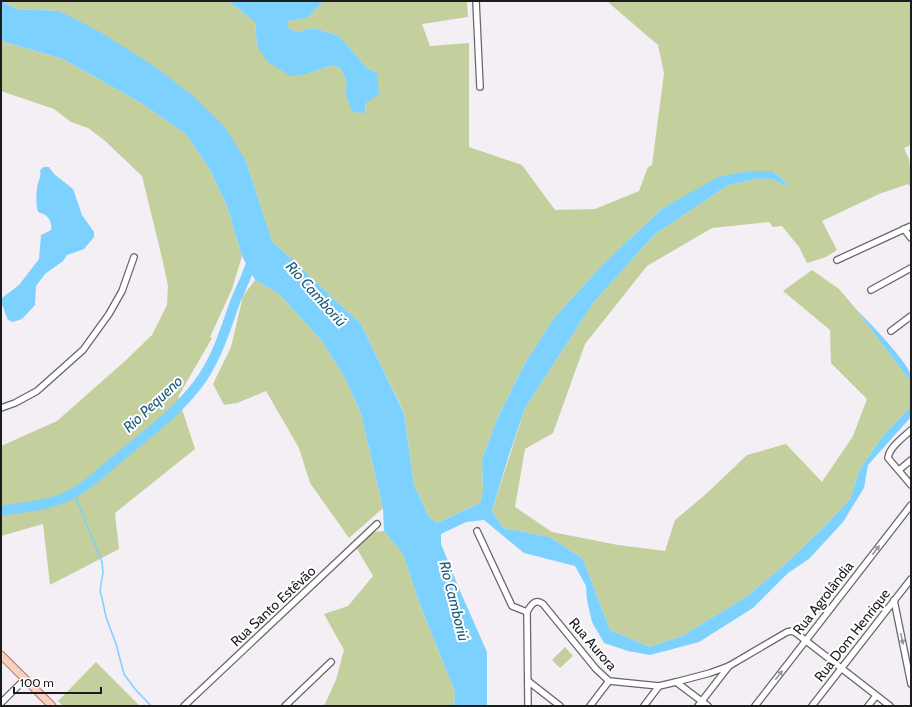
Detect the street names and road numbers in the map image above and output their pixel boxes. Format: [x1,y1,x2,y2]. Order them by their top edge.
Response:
street label: Rua Agrolândia [789,557,857,638]
street label: Rua Santo Estêvão [227,562,320,650]
street label: Rua Dom Henrique [810,585,894,685]
street label: Rua Aurora [565,614,621,674]

